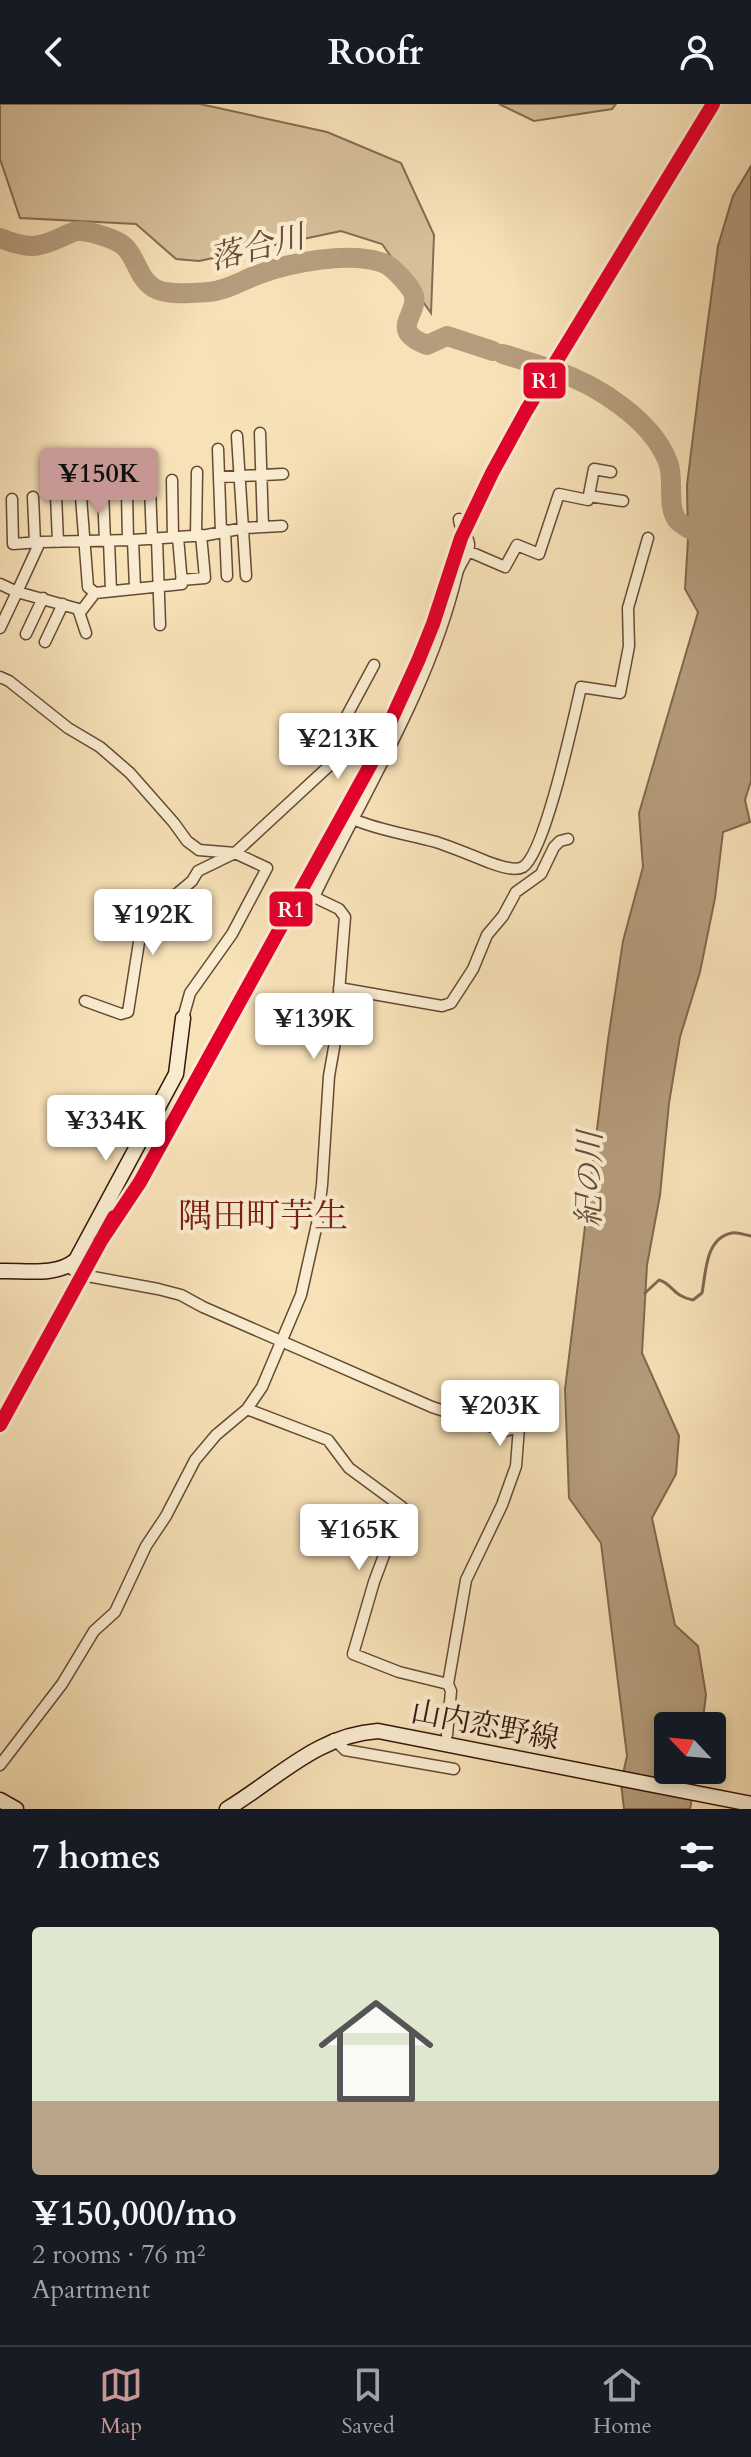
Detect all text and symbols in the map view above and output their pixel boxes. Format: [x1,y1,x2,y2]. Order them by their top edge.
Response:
text: Roofr [328,28,423,77]
icon: back [32,30,76,74]
icon: person [675,30,719,74]
water label: 落合川 [205,214,312,281]
line badge: R1 [522,361,567,400]
text: R1 [531,366,559,396]
pin: ¥150K [43,448,155,516]
text: ¥150K [58,456,140,491]
pin: ¥213K [282,713,394,781]
text: ¥213K [297,721,379,756]
pin: ¥192K [97,889,209,957]
line badge: R1 [268,890,314,928]
text: R1 [277,895,305,925]
text: ¥192K [112,897,194,932]
pin: ¥139K [258,993,370,1061]
text: ¥139K [273,1001,355,1036]
pin: ¥334K [50,1095,162,1163]
text: ¥334K [65,1103,147,1138]
water label: 紀の川 [567,1128,613,1227]
district label: 隅田町芋生 [178,1193,348,1239]
pin: ¥203K [444,1380,556,1448]
text: ¥203K [459,1388,541,1423]
pin: ¥165K [303,1504,415,1572]
text: ¥165K [318,1512,400,1547]
street label: 山内恋野線 [407,1691,562,1760]
north arrow [654,1712,726,1784]
map controls [654,1712,726,1784]
text: 7 homes [32,1834,160,1880]
icon: filters [675,1835,719,1879]
icon: home [304,1979,448,2123]
text: ¥150,000/mo [32,2191,237,2237]
text: 2 rooms · 76 m² [32,2237,205,2272]
text: Apartment [32,2272,150,2307]
tab: Map [99,2363,143,2441]
tab: Saved [341,2363,395,2441]
tab: Home [593,2363,652,2441]

